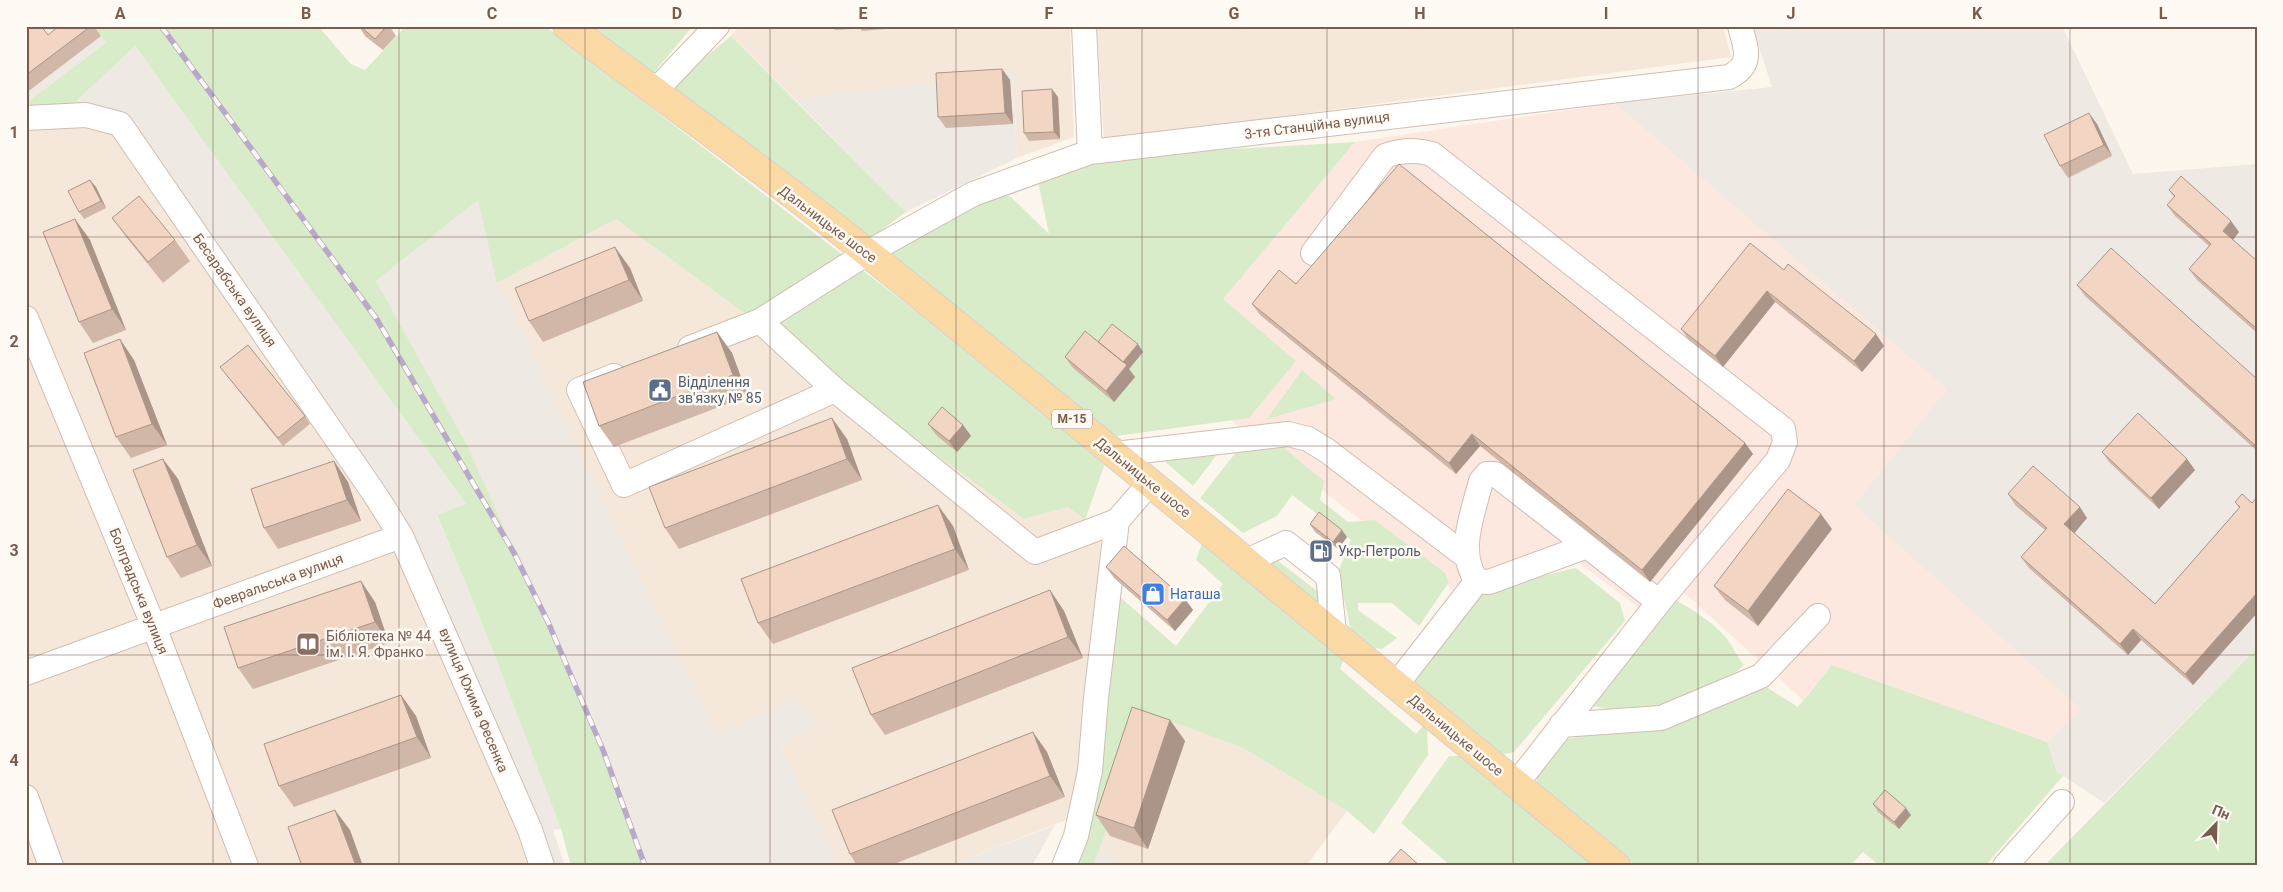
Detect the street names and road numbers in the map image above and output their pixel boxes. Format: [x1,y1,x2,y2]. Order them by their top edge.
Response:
street label: 3-тя Станційна вулиця [1243,108,1391,142]
street label: Дальницьке шосе [776,182,880,266]
street label: Бесарабська вулиця [190,230,280,350]
road number: М-15 [1052,409,1092,428]
street label: Дальницьке шосе [1092,434,1194,520]
street label: Болградська вулиця [106,526,172,656]
street label: Февральська вулиця [211,550,345,612]
street label: вулиця Юхима Фесенка [436,625,512,775]
street label: Дальницьке шосе [1406,691,1506,779]

